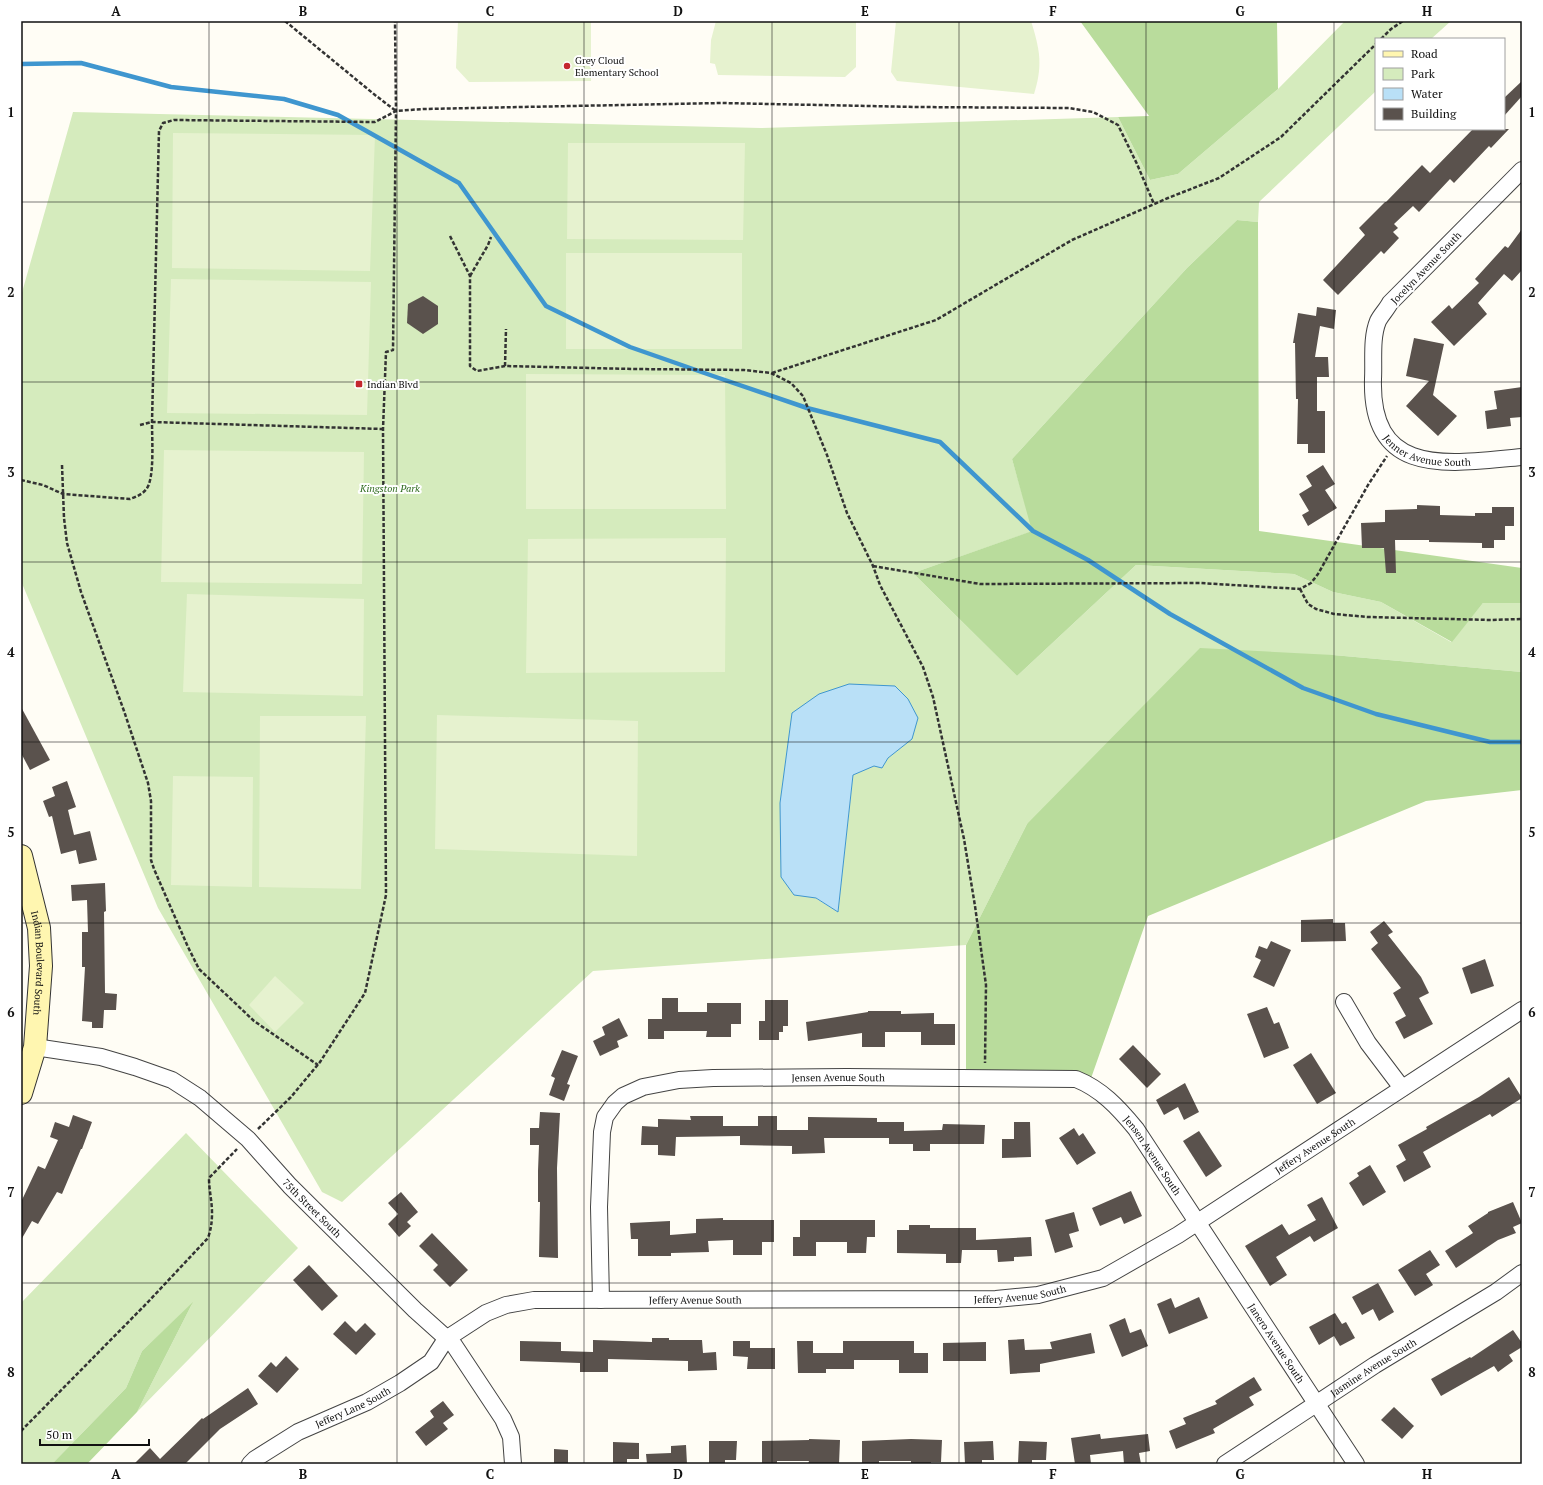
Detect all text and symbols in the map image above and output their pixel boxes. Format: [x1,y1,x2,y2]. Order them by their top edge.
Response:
text: A [111,2,121,20]
text: B [299,2,307,20]
text: C [486,2,494,20]
text: D [673,2,683,20]
text: E [861,2,869,20]
text: F [1049,2,1057,20]
text: G [1235,2,1245,20]
text: H [1422,2,1432,20]
legend [1375,38,1505,130]
text: Road [1411,46,1438,61]
place label: Grey Cloud Elementary School [575,54,659,79]
marker: Grey Cloud Elementary School [562,61,572,71]
text: Park [1411,66,1436,81]
text: Water [1411,86,1443,101]
text: 1 [7,103,15,121]
text: 1 [1528,103,1536,121]
text: Building [1411,106,1457,121]
street label: Jocelyn Avenue South [1388,229,1464,307]
text: 2 [7,283,15,301]
text: 2 [1528,283,1536,301]
place label: Indian Blvd [367,378,419,391]
marker: Indian Blvd [354,379,364,389]
street label: Jenner Avenue South [1381,432,1471,468]
text: 3 [7,463,15,481]
text: 3 [1528,463,1536,481]
park label: Kingston Park [359,482,420,495]
text: 4 [7,643,15,661]
text: 4 [1528,643,1536,661]
text: 5 [7,823,15,841]
text: 5 [1528,823,1536,841]
street label: Indian Boulevard South [28,909,48,1016]
text: 6 [7,1003,15,1021]
text: 6 [1528,1003,1536,1021]
street label: Jensen Avenue South [791,1070,885,1084]
street label: Jensen Avenue South [1121,1113,1184,1198]
street label: Jeffery Avenue South [1272,1115,1357,1176]
street label: 75th Street South [280,1176,345,1240]
text: 7 [7,1183,15,1201]
text: 7 [1528,1183,1536,1201]
street label: Jeffery Avenue South [974,1281,1067,1306]
street label: Jeffery Avenue South [649,1293,742,1306]
street label: Janero Avenue South [1246,1301,1308,1385]
street label: Jasmine Avenue South [1328,1335,1419,1399]
text: 8 [7,1363,15,1381]
text: 8 [1528,1363,1536,1381]
street label: Jeffery Lane South [313,1383,393,1430]
scale bar [40,1421,149,1447]
text: 50 m [46,1427,73,1442]
text: A [111,1465,121,1483]
text: B [299,1465,307,1483]
text: C [486,1465,494,1483]
text: D [673,1465,683,1483]
text: E [861,1465,869,1483]
text: F [1049,1465,1057,1483]
text: G [1235,1465,1245,1483]
text: H [1422,1465,1432,1483]

